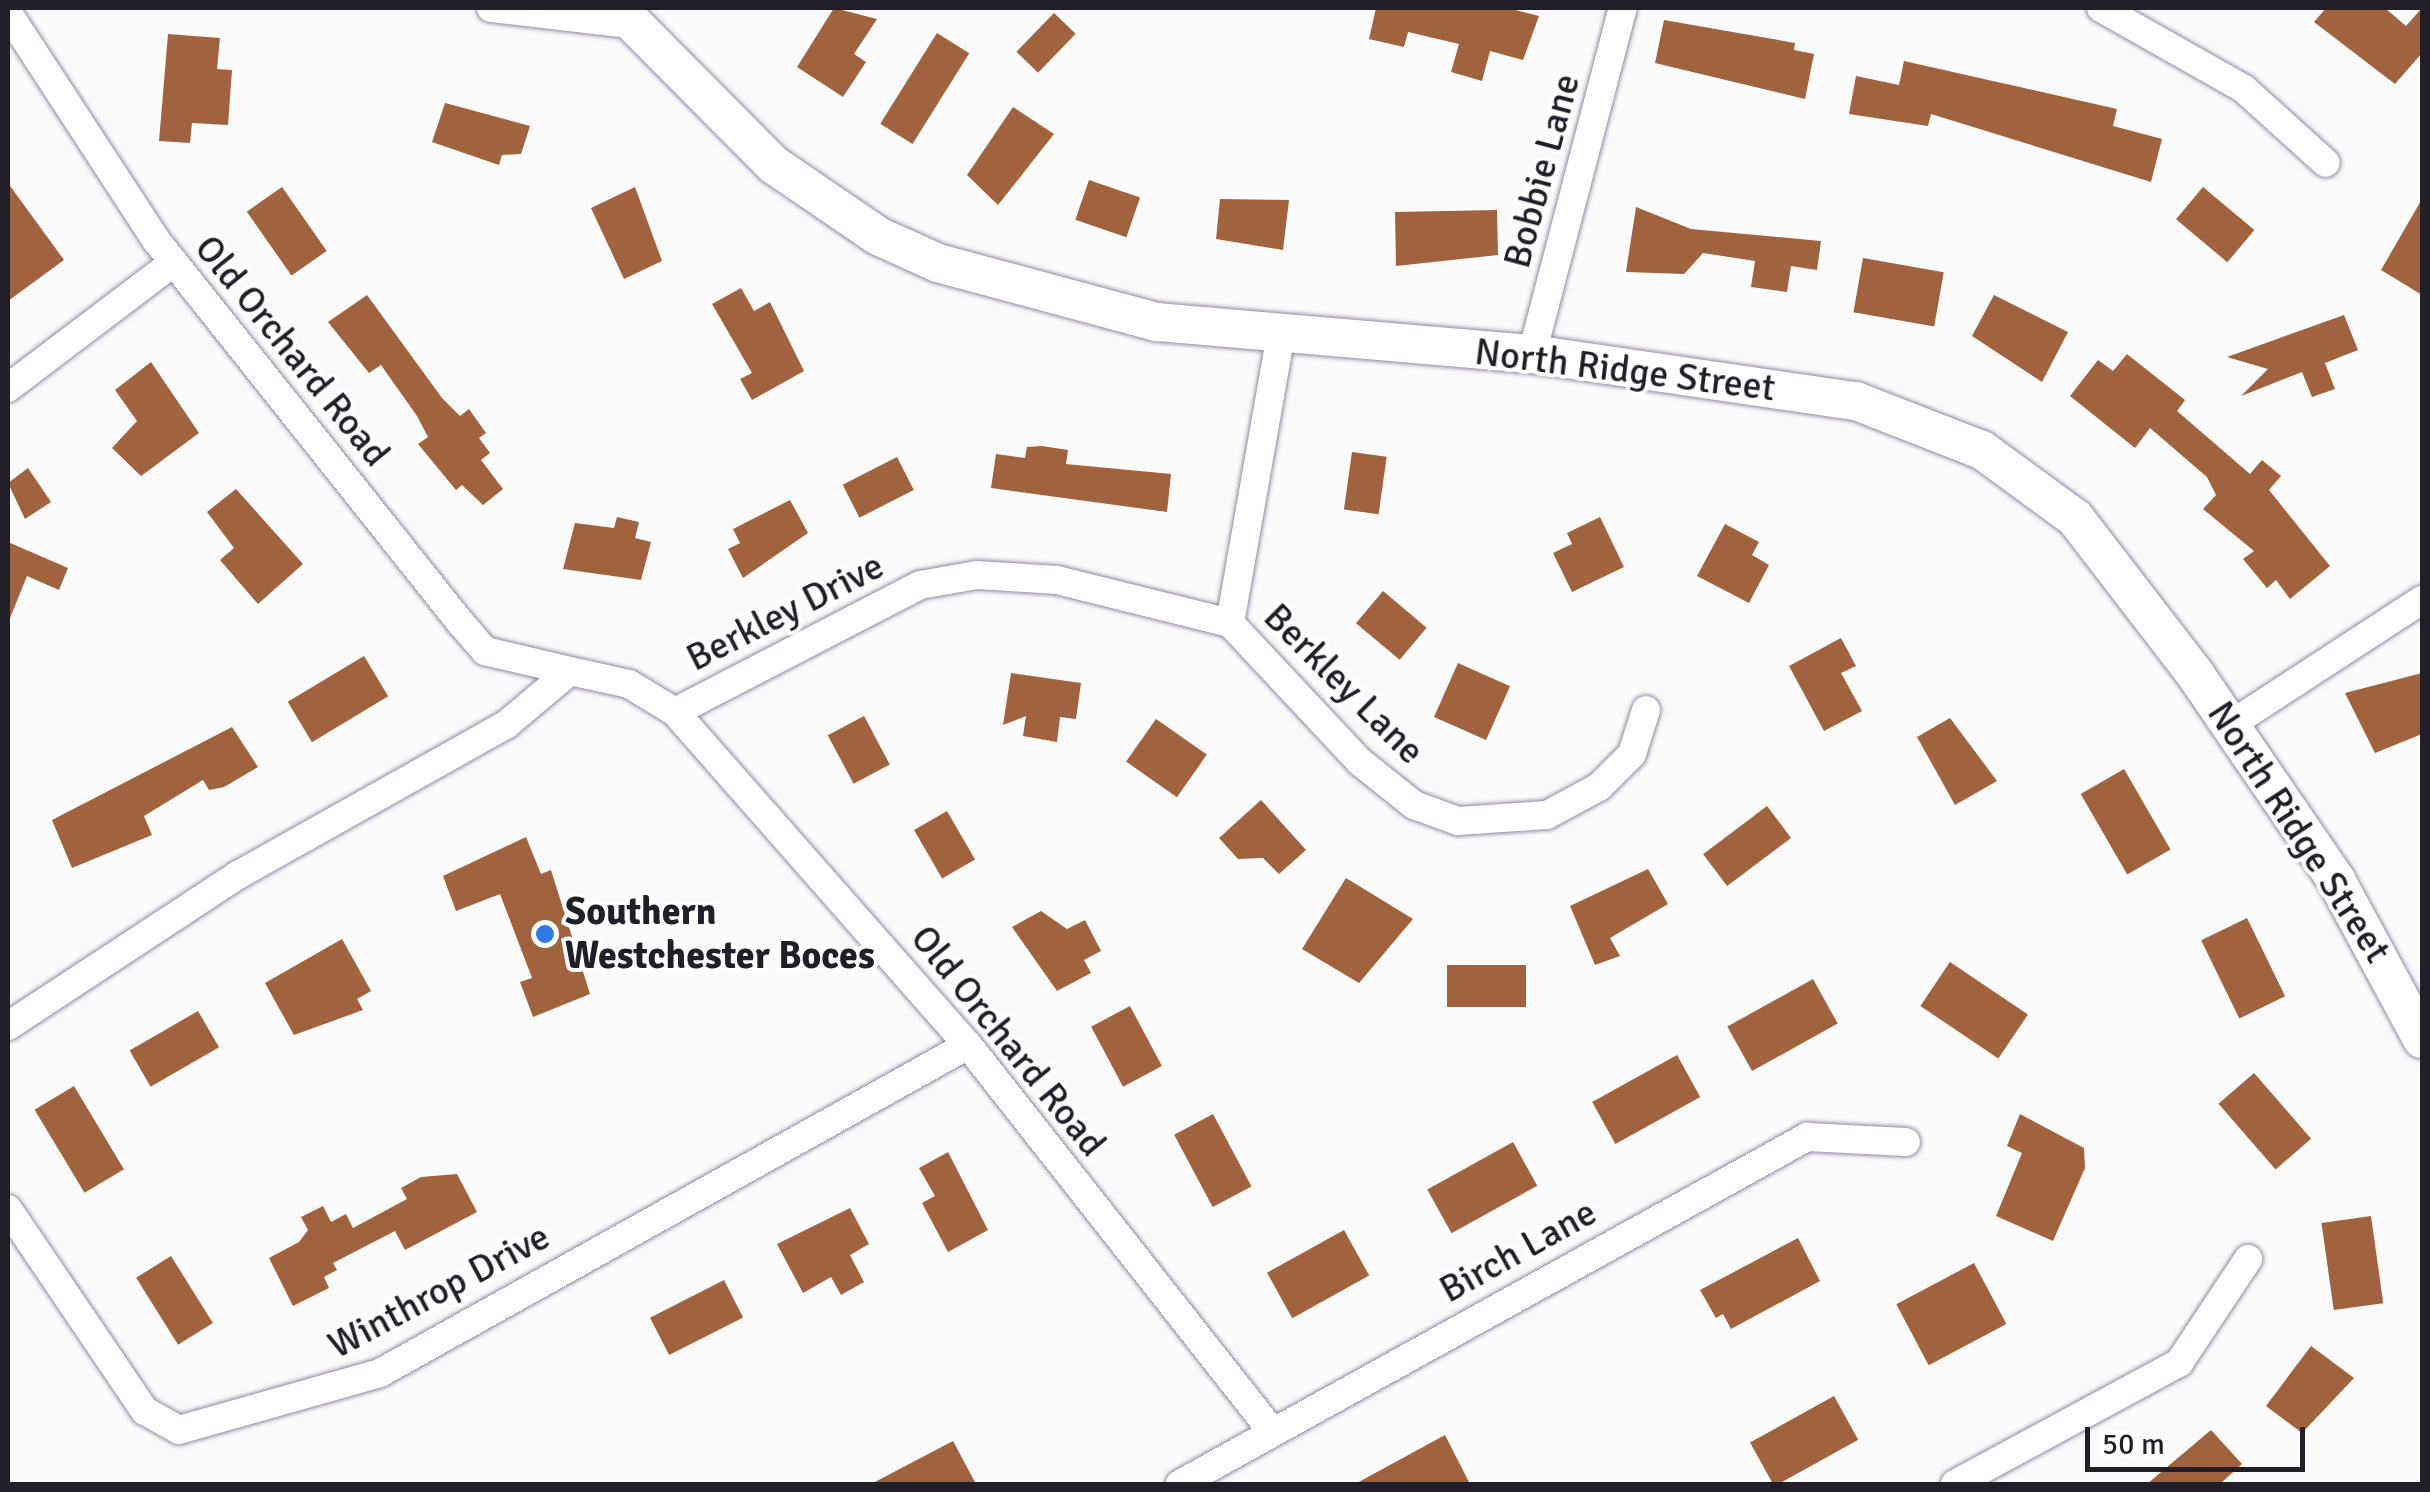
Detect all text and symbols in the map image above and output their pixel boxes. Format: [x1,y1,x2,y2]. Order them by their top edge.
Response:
street label: Bobbie Lane [1494,69,1590,273]
street label: Old Orchard Road [185,226,399,476]
street label: North Ridge Street [1472,329,1778,411]
street label: Berkley Drive [679,543,891,681]
street label: Berkley Lane [1254,594,1434,774]
street label: North Ridge Street [2198,693,2400,971]
place label: Southern Westchester Boces [565,889,875,978]
street label: Old Orchard Road [901,916,1115,1166]
marker: Southern Westchester Boces [534,923,556,945]
street label: Birch Lane [1432,1189,1604,1313]
street label: Winthrop Drive [321,1214,557,1368]
scale bar [2090,1407,2310,1469]
text: 50 m [2102,1426,2165,1463]

